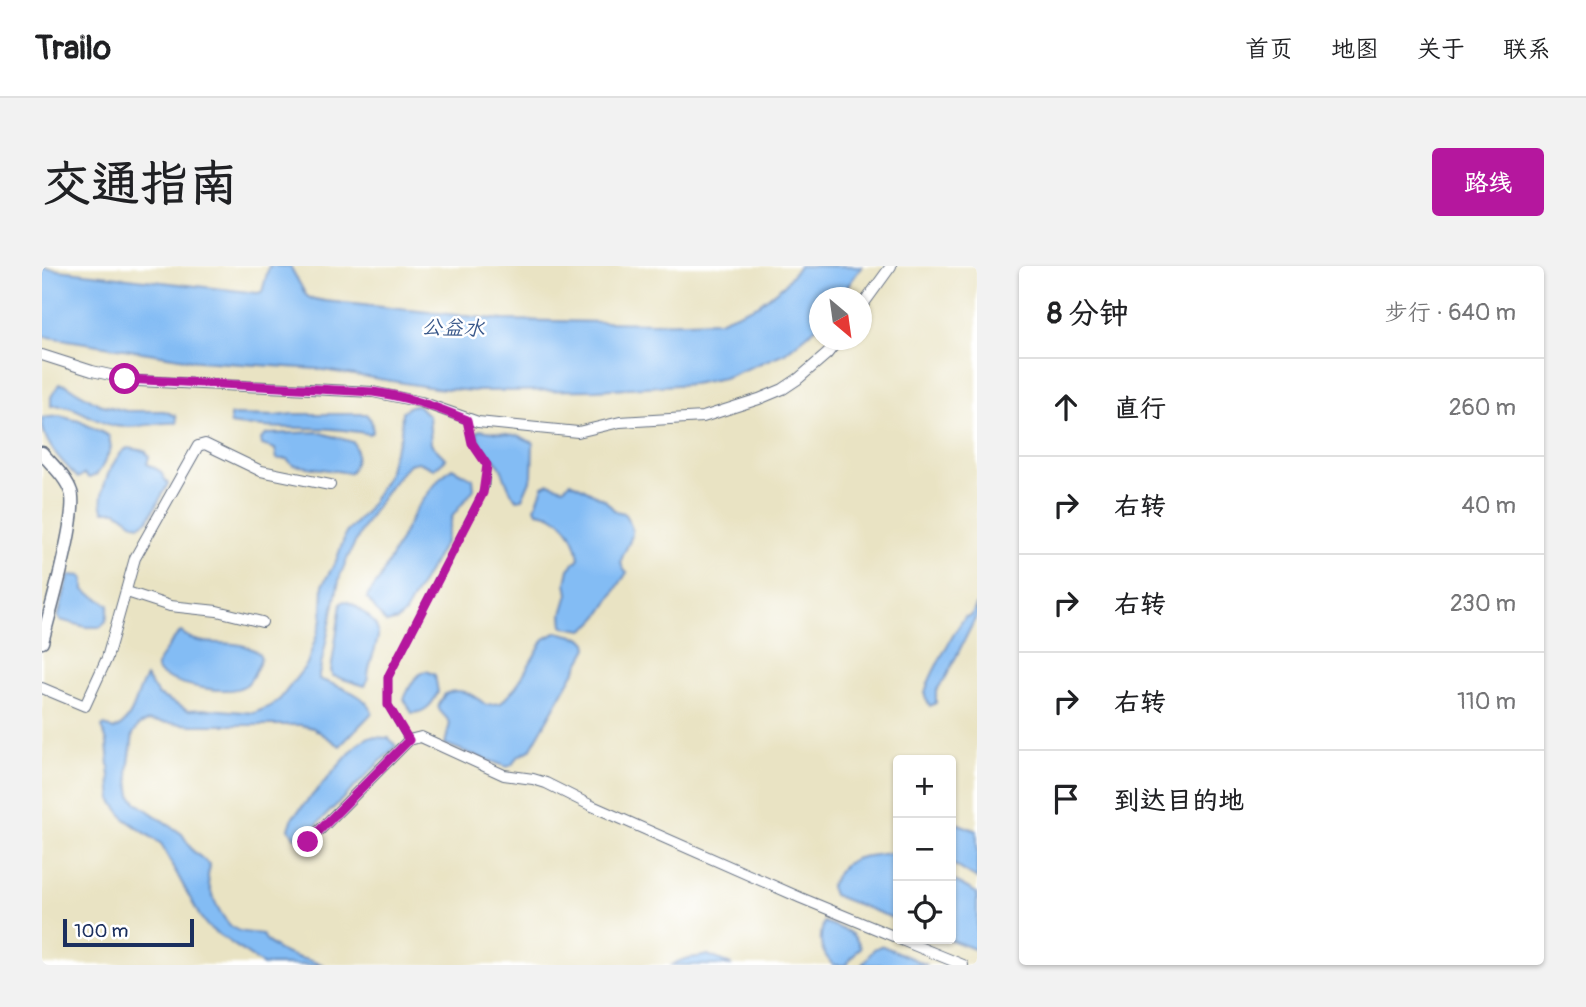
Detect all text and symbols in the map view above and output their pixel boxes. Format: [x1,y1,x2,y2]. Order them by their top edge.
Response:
text: Trailo [35,28,111,69]
text: 首页 [1245,35,1293,64]
text: 地图 [1331,35,1379,64]
text: 关于 [1417,35,1465,64]
text: 联系 [1503,35,1551,64]
button: 路线 [1432,148,1544,216]
text: 交通指南 [42,154,238,215]
north arrow [809,287,872,350]
text: 8 分钟 [1047,295,1129,332]
text: 步行 · 640 m [1385,298,1516,327]
water label: 公益水 [421,313,486,343]
route start [109,363,140,394]
icon: ahead [1047,388,1085,426]
text: 直行 [1114,393,1166,425]
text: 260 m [1449,393,1516,422]
icon: right [1047,486,1085,524]
text: 右转 [1114,491,1166,523]
text: 40 m [1462,491,1516,520]
icon: right [1047,584,1085,622]
text: 右转 [1114,589,1166,621]
text: 230 m [1450,589,1516,618]
icon: right [1047,682,1085,720]
text: 右转 [1114,687,1166,719]
text: 110 m [1457,687,1516,716]
map controls [893,755,956,944]
button: + [893,755,956,818]
icon: arrive [1047,780,1085,818]
text: 到达目的地 [1114,785,1244,817]
button: − [893,818,956,881]
route end [292,826,323,857]
button: locate [893,881,956,944]
scale bar [63,916,194,948]
text: 100 m [74,919,128,943]

